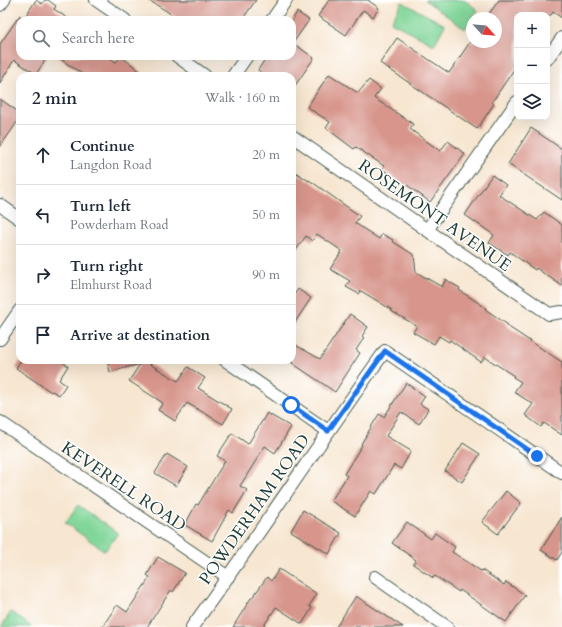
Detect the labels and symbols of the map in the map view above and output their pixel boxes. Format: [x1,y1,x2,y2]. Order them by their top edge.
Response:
north arrow [466,12,502,48]
street label: ROSEMONT AVENUE [354,154,516,277]
route start [282,396,300,414]
street label: POWDERHAM ROAD [194,429,315,589]
street label: KEVERELL ROAD [57,436,191,537]
route end [528,447,546,465]

